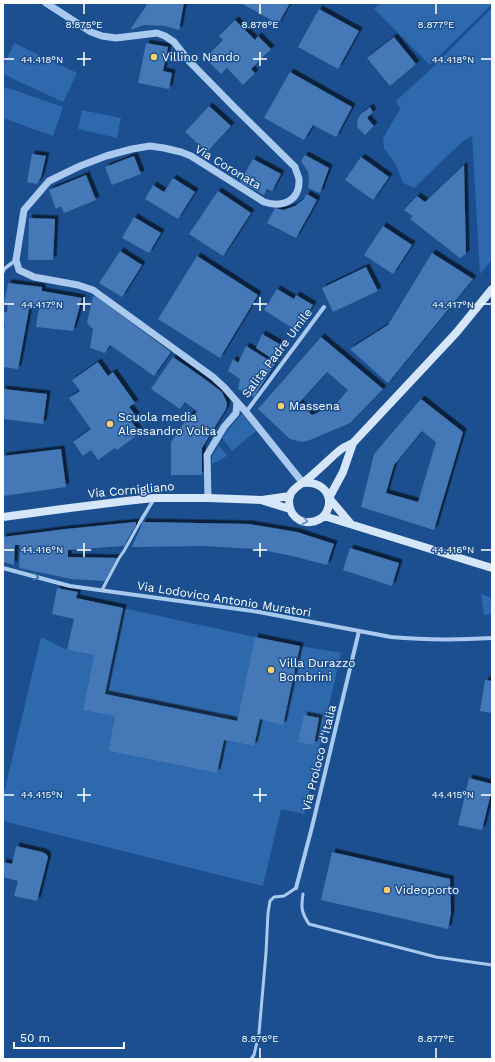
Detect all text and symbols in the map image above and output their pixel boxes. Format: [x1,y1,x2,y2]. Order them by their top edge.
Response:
text: 8.875°E [66,19,103,30]
text: 8.876°E [241,19,279,30]
text: 8.877°E [418,19,454,30]
place label: Villino Nando [162,50,240,64]
marker: Villino Nando [149,52,159,62]
text: 44.418°N [21,54,63,65]
text: 44.418°N [432,54,474,65]
street label: Via Coronata [192,142,264,192]
text: 44.417°N [21,299,63,310]
text: 44.417°N [432,299,474,310]
street label: Salita Padre Umile [239,306,315,400]
place label: Massena [289,399,340,413]
marker: Massena [276,401,286,411]
place label: Scuola media Alessandro Volta [118,410,216,438]
marker: Scuola media Alessandro Volta [105,419,115,429]
street label: Via Cornigliano [87,479,175,501]
one-way arrow [302,516,309,524]
text: 44.416°N [21,544,63,555]
text: 44.416°N [432,544,474,555]
one-way arrow [33,572,40,581]
street label: Via Lodovico Antonio Muratori [136,578,312,620]
place label: Villa Durazzo Bombrini [279,656,355,684]
marker: Villa Durazzo Bombrini [266,665,276,675]
street label: Via Proloco d'Italia [299,703,339,813]
text: 44.415°N [21,789,63,800]
text: 44.415°N [432,789,474,800]
place label: Videoporto [395,883,459,897]
marker: Videoporto [382,885,392,895]
scale bar [14,1024,124,1050]
text: 50 m [20,1031,50,1045]
text: 8.876°E [241,1033,279,1044]
text: 8.877°E [418,1033,454,1044]

